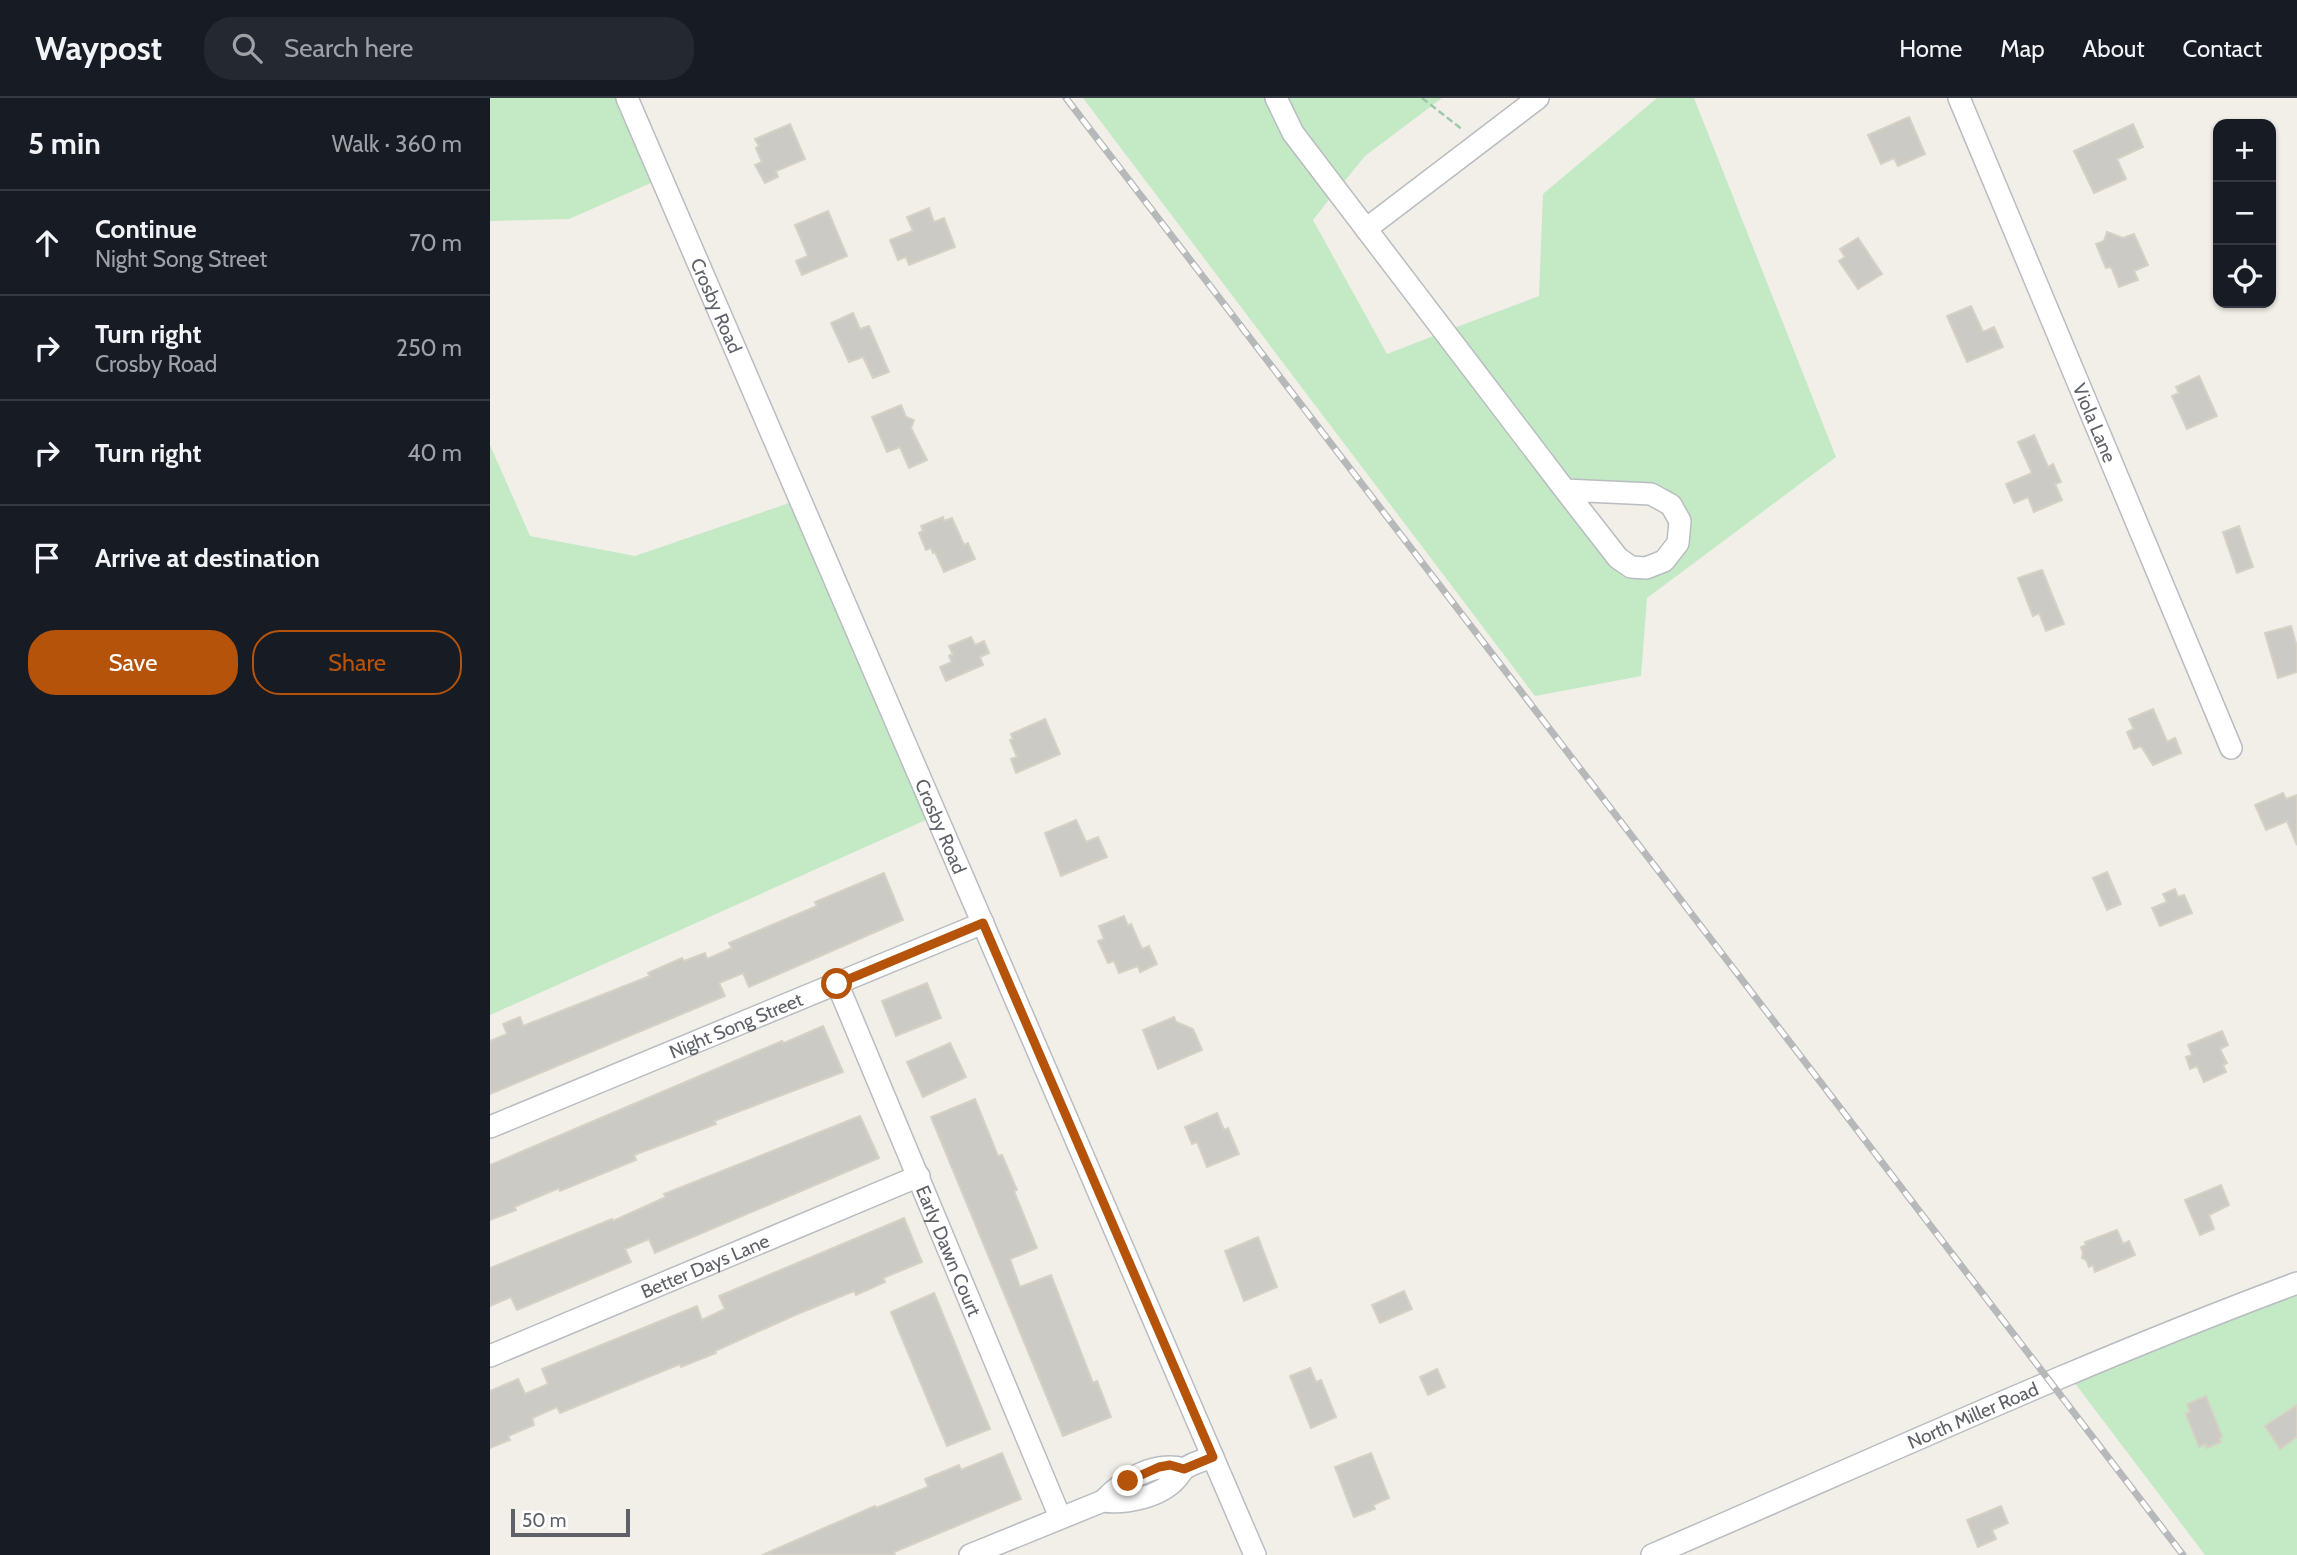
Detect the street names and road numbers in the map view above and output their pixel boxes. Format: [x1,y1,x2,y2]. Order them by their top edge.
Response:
street label: Crosby Road [685,255,747,357]
street label: Viola Lane [2068,380,2121,466]
street label: Crosby Road [910,775,971,877]
street label: Night Song Street [666,988,807,1064]
street label: Early Dawn Court [911,1182,986,1320]
street label: Better Days Lane [637,1229,773,1303]
street label: North Miller Road [1904,1377,2042,1454]

